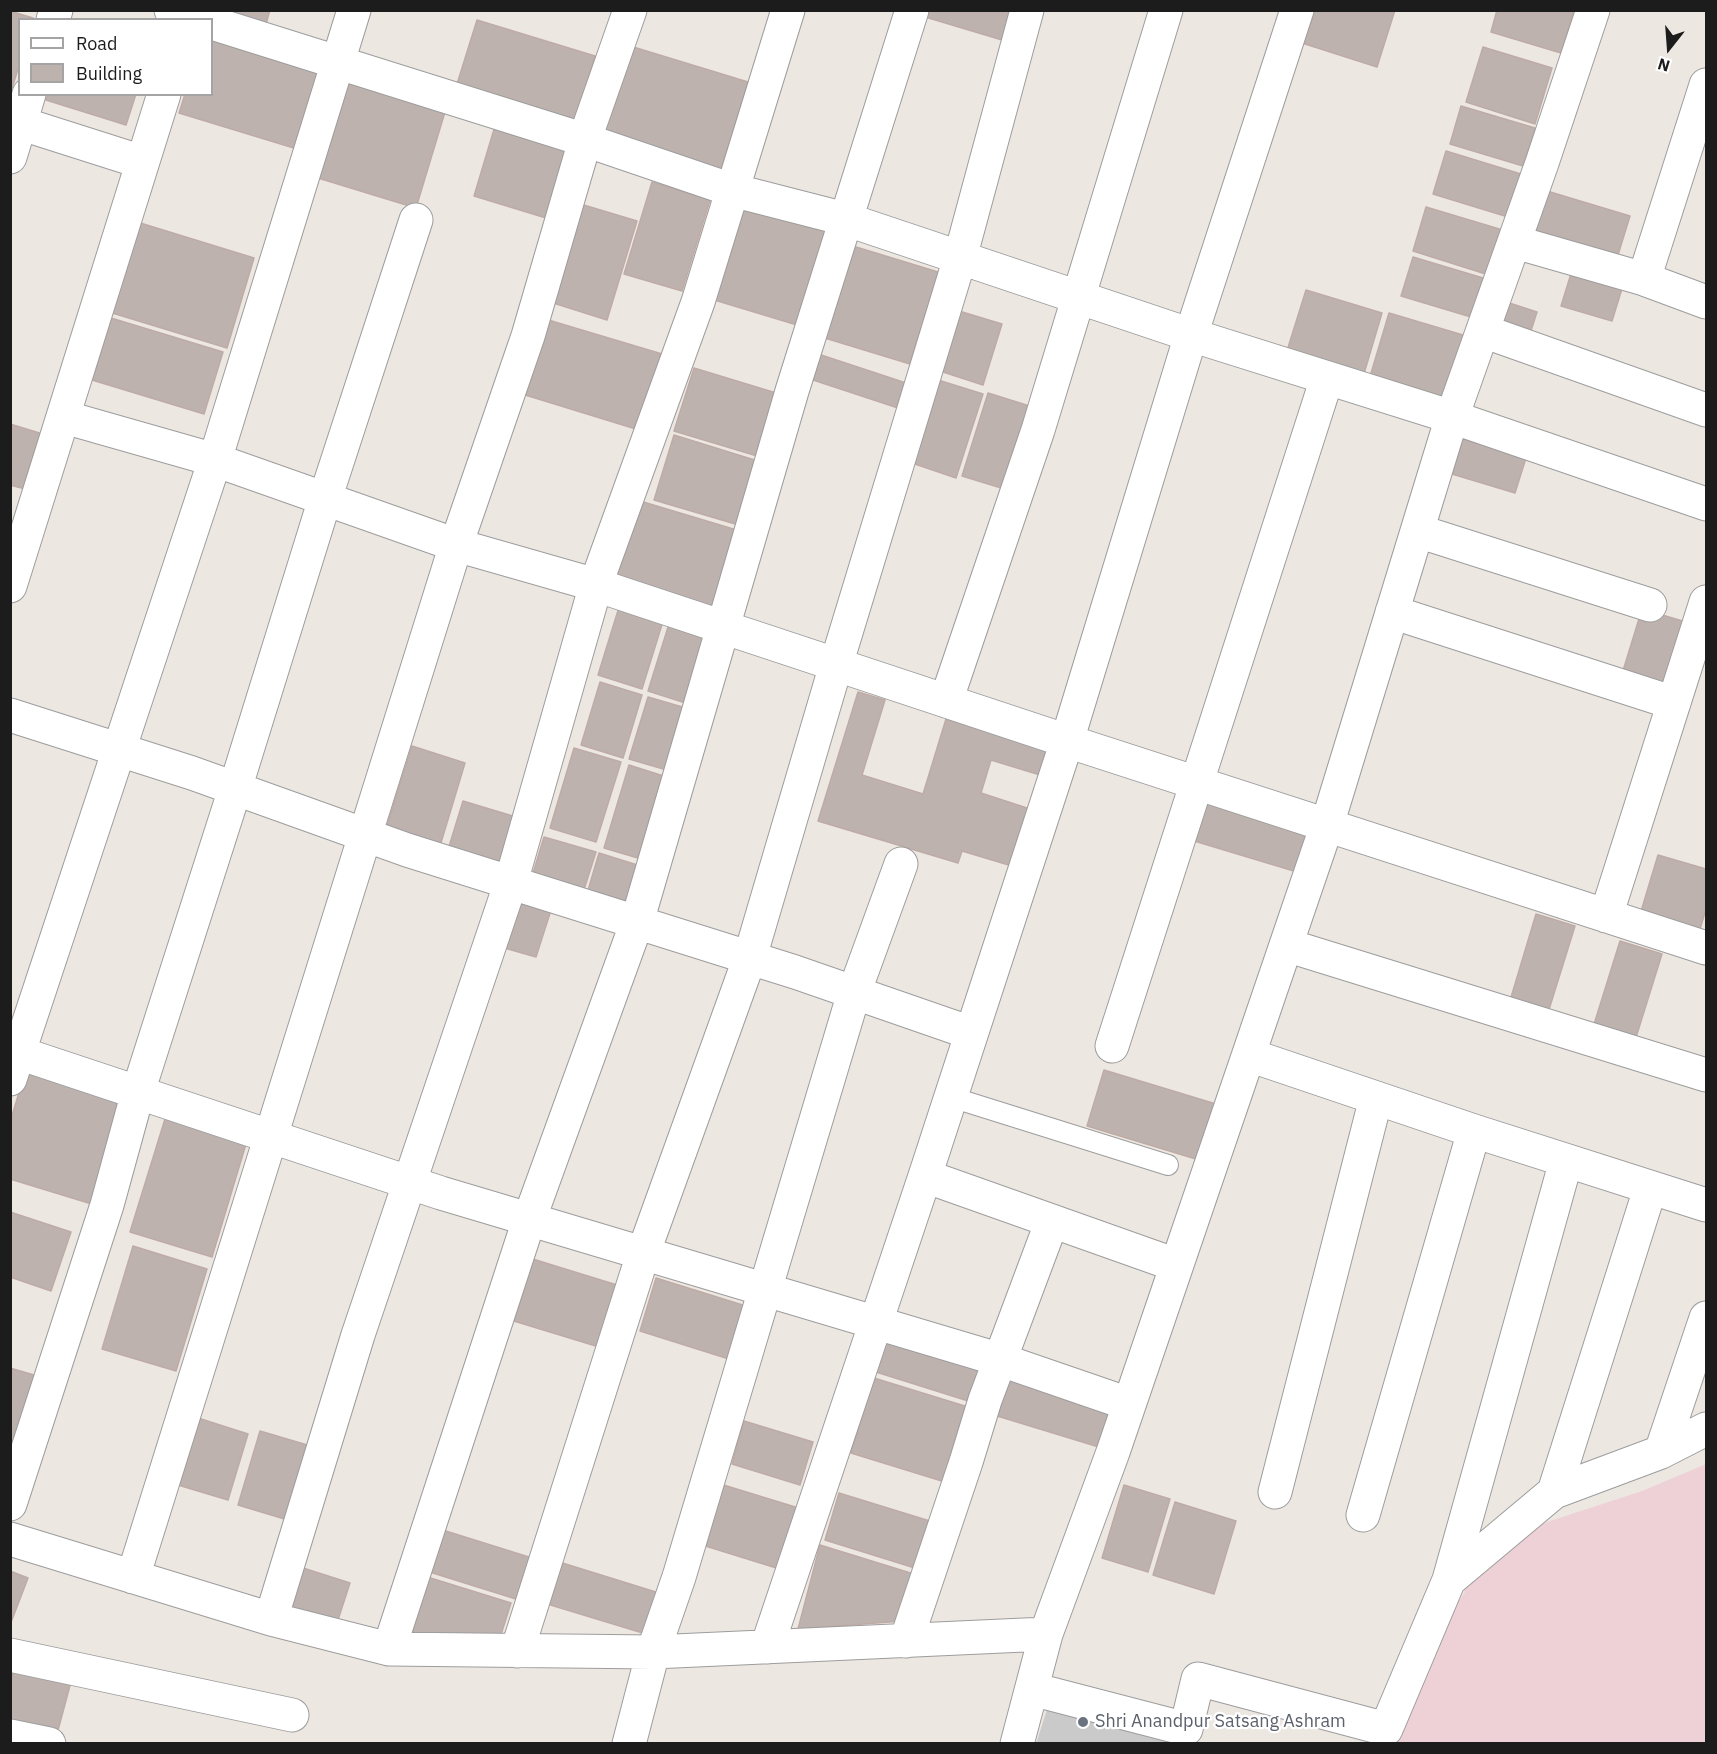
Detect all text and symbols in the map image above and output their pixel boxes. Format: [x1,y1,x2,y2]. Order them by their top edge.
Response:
legend [18,18,213,96]
north arrow [1639,18,1699,78]
text: Road [76,32,117,55]
text: N [1655,54,1672,76]
text: Building [76,62,142,85]
place label: Shri Anandpur Satsang Ashram [1095,1711,1346,1733]
marker: Shri Anandpur Satsang Ashram [1076,1715,1090,1729]

